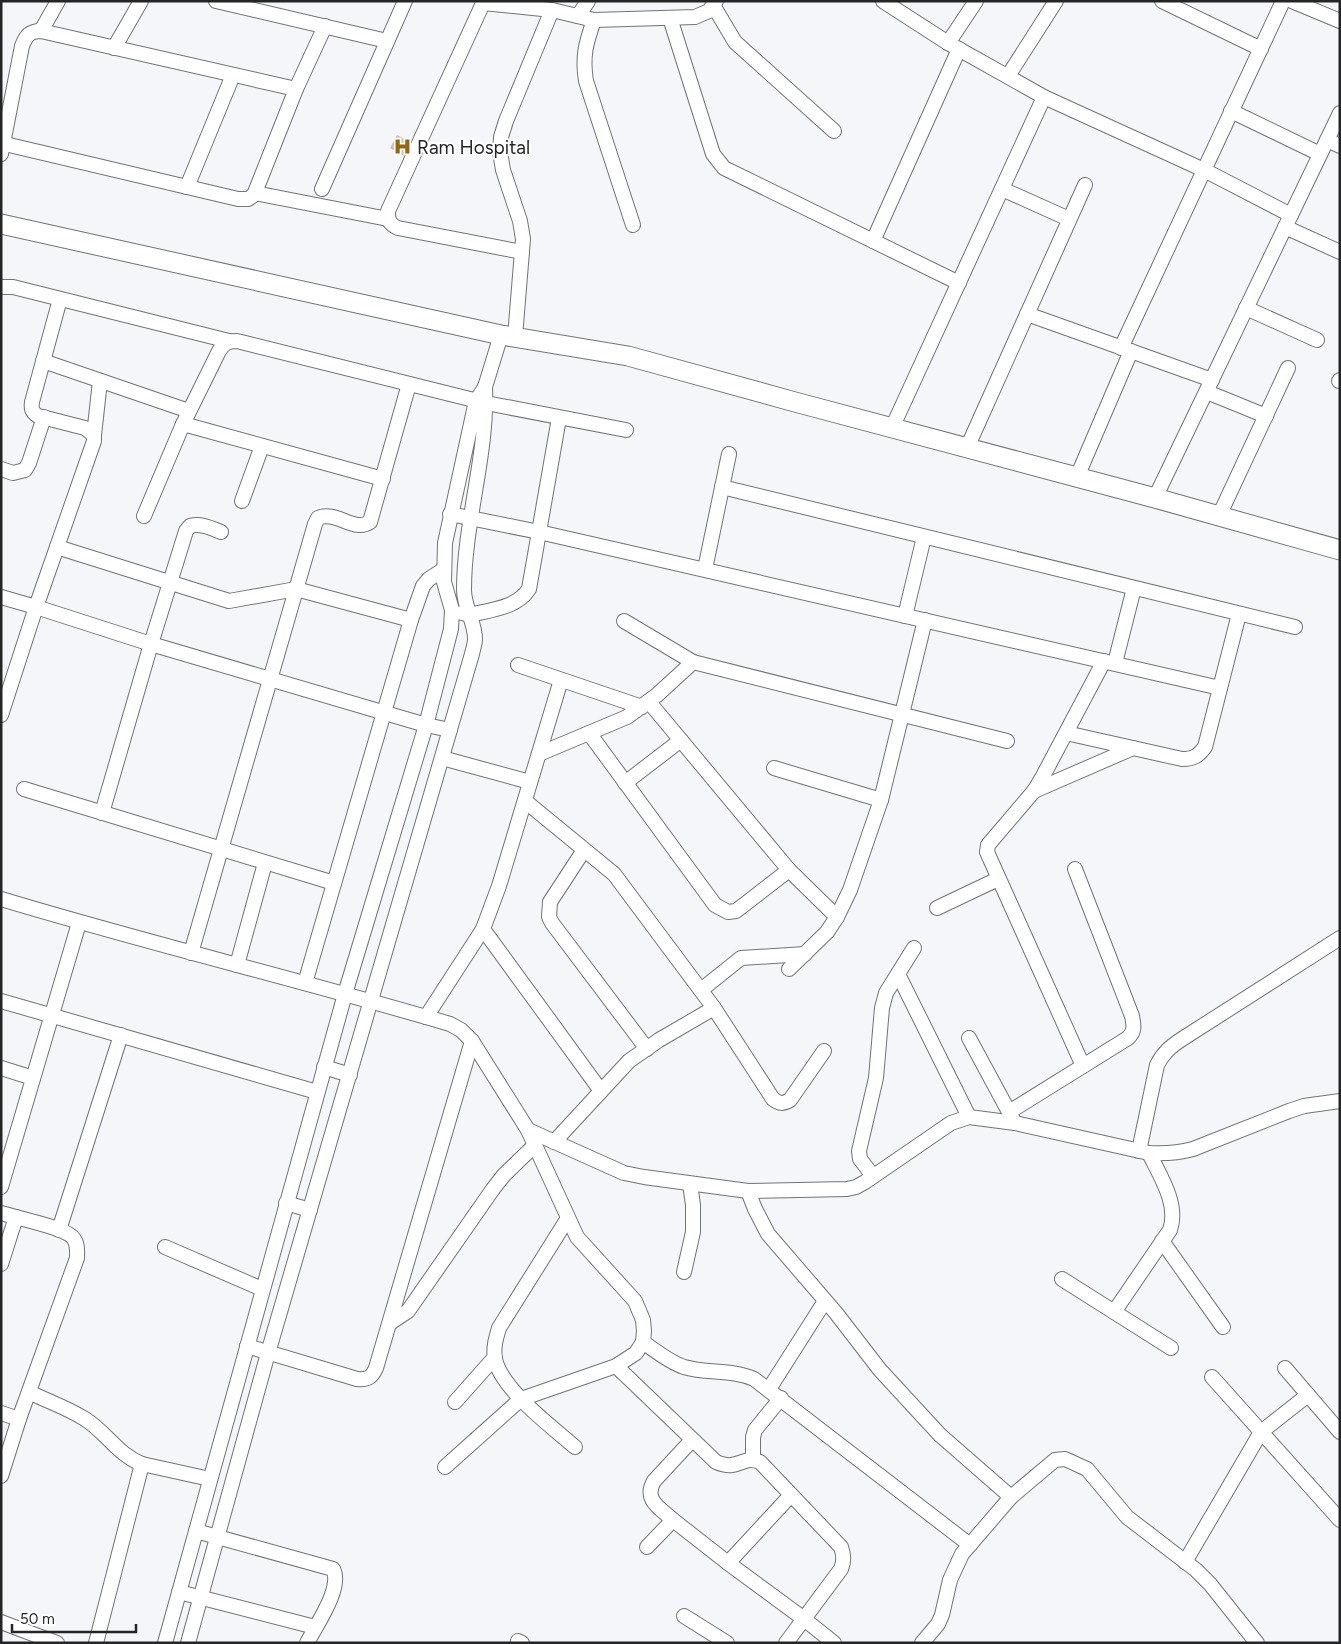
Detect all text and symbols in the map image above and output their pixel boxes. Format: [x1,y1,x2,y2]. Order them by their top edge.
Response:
place label: Ram Hospital [417,136,530,159]
hospital icon: Ram Hospital [393,137,413,157]
scale bar [12,1602,136,1634]
text: 50 m [20,1610,55,1628]

